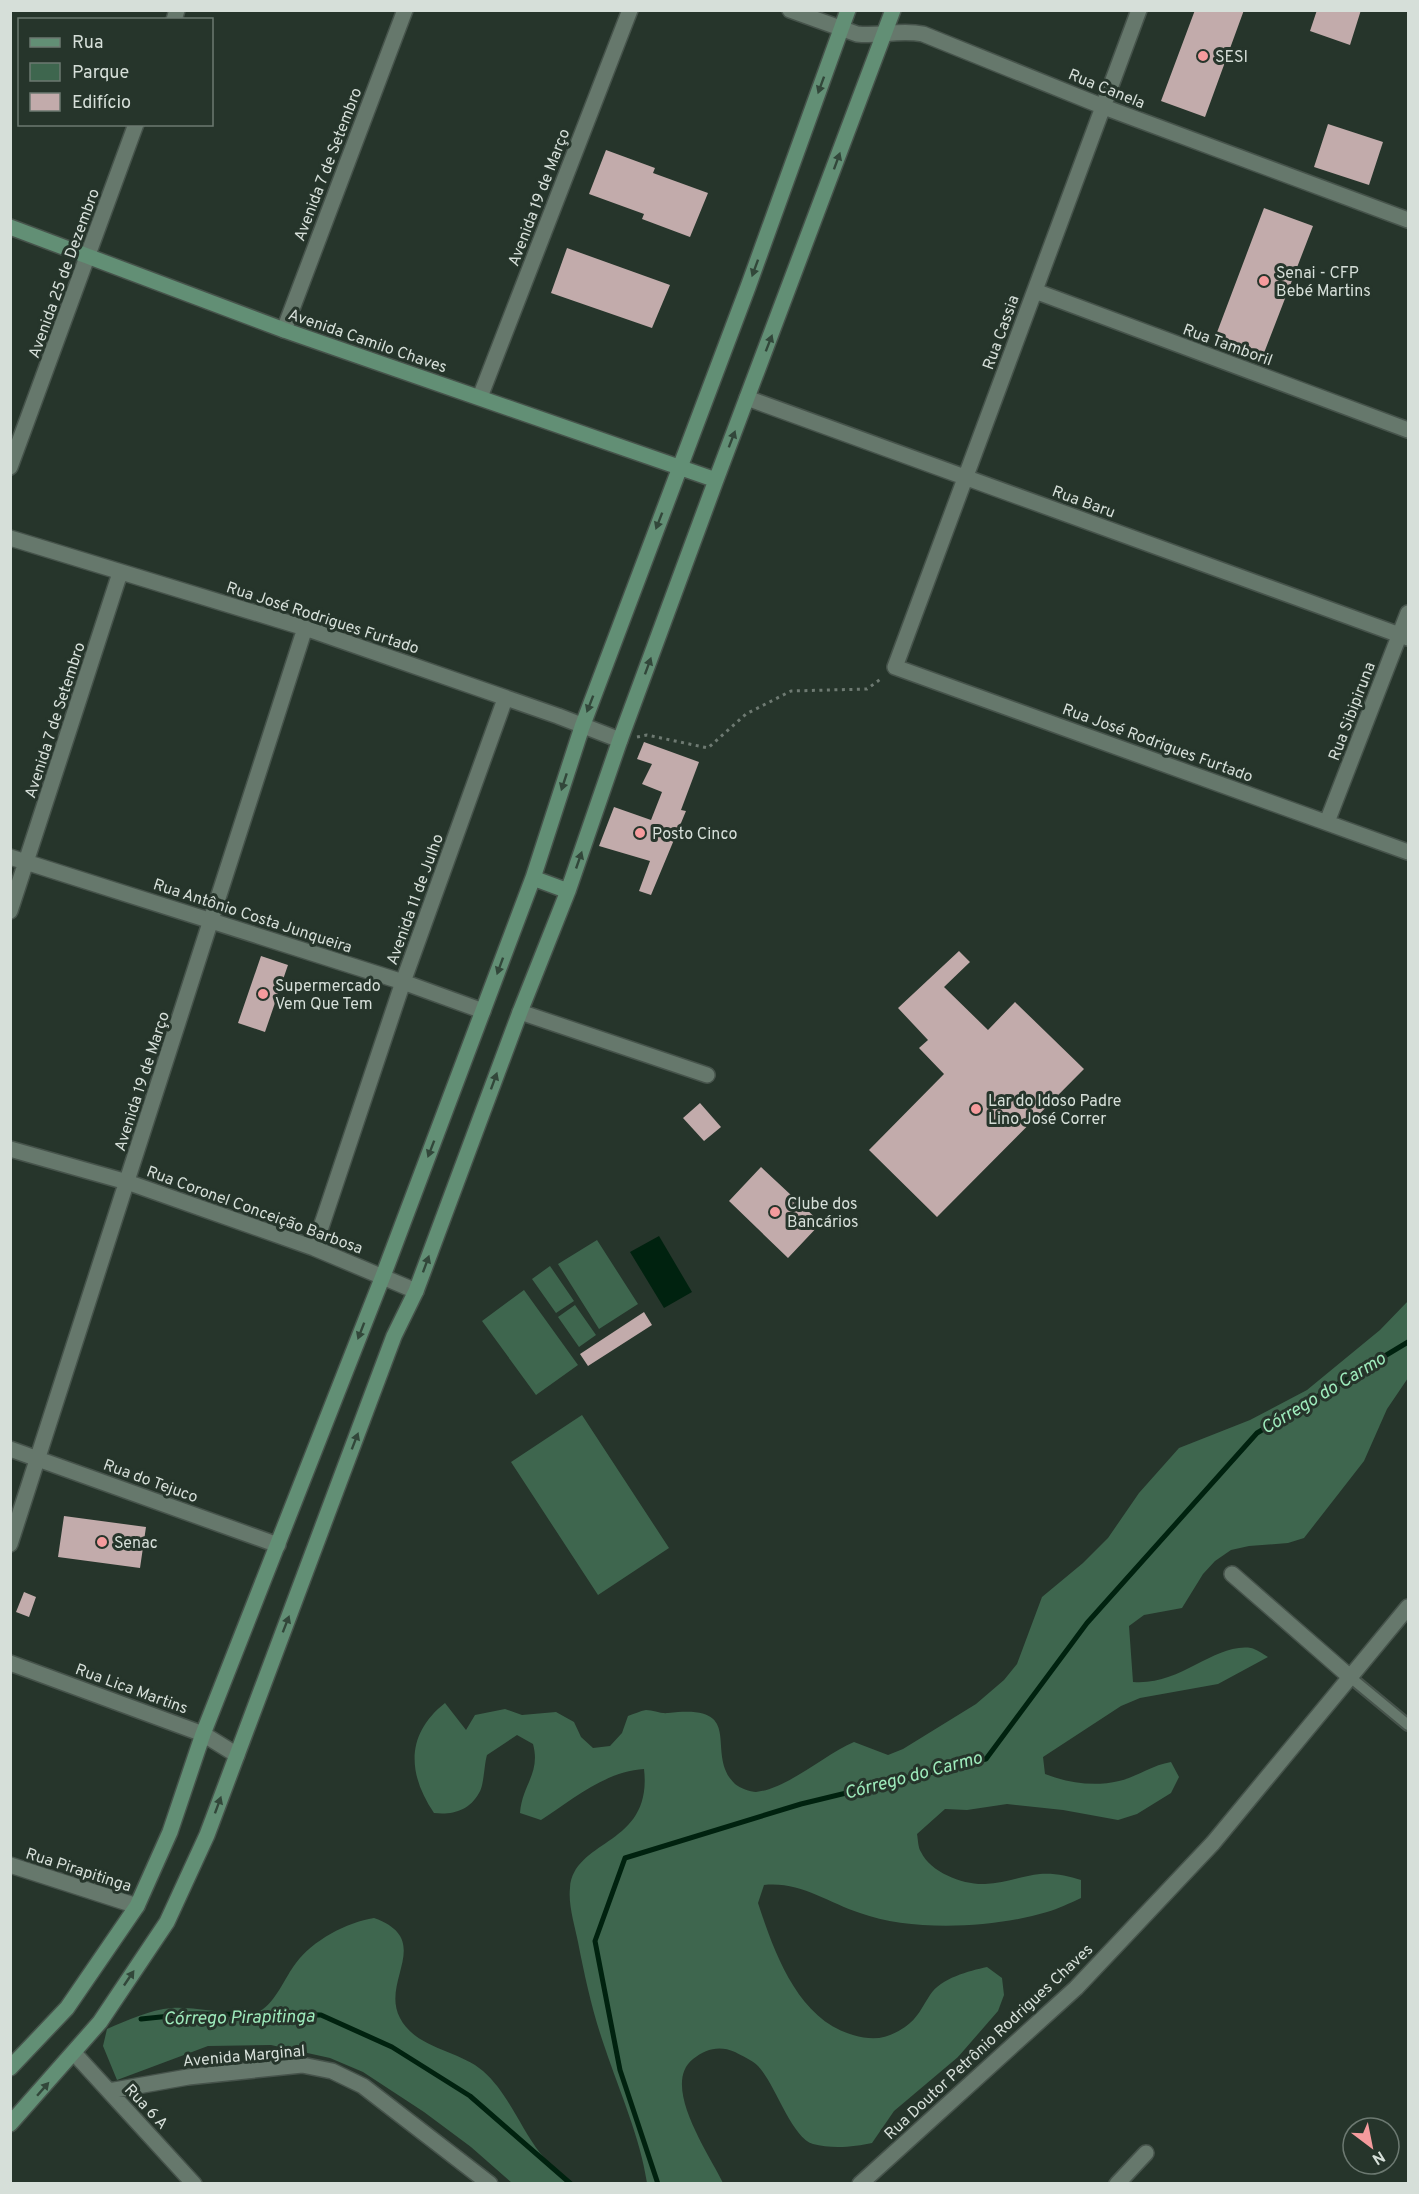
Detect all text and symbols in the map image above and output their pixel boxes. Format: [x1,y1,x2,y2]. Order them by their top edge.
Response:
legend [18,18,213,126]
text: Rua [72,32,103,55]
place label: SESI [1215,48,1248,68]
marker: SESI [1196,49,1210,63]
text: Parque [72,62,129,85]
street label: Rua Canela [1065,65,1148,114]
one-way arrow [816,76,825,94]
street label: Avenida 7 de Setembro [290,85,367,244]
text: Edifício [72,92,131,115]
street label: Avenida 19 de Março [504,126,575,269]
one-way arrow [833,152,843,170]
street label: Avenida 25 de Dezembro [25,186,105,361]
one-way arrow [749,259,759,277]
place label: Senai - CFP Bebé Martins [1276,264,1371,302]
marker: Senai - CFP Bebé Martins [1257,274,1271,288]
street label: Rua Cassia [979,293,1025,373]
street label: Avenida Camilo Chaves [285,305,449,378]
street label: Rua Tamboril [1180,320,1275,371]
one-way arrow [765,334,774,352]
one-way arrow [727,430,737,448]
street label: Rua Baru [1049,482,1118,524]
one-way arrow [654,513,664,531]
street label: Rua José Rodrigues Furtado [223,578,421,660]
street label: Avenida 7 de Setembro [21,640,91,801]
one-way arrow [644,657,653,675]
street label: Rua Sibipiruna [1325,659,1381,764]
one-way arrow [585,695,594,713]
street label: Rua José Rodrigues Furtado [1059,700,1256,788]
one-way arrow [559,773,568,791]
place label: Posto Cinco [652,825,738,845]
marker: Posto Cinco [633,826,647,840]
street label: Avenida 11 de Julho [383,831,449,968]
one-way arrow [575,851,585,869]
street label: Rua Antônio Costa Junqueira [150,875,354,959]
one-way arrow [494,958,504,976]
place label: Supermercado Vem Que Tem [275,977,381,1015]
marker: Supermercado Vem Que Tem [256,987,270,1001]
street label: Avenida 19 de Março [111,1009,175,1154]
one-way arrow [490,1072,499,1090]
place label: Lar do Idoso Padre Lino José Correr [988,1092,1121,1130]
marker: Lar do Idoso Padre Lino José Correr [969,1102,983,1116]
one-way arrow [426,1140,435,1158]
street label: Rua Coronel Conceição Barbosa [143,1162,365,1259]
place label: Clube dos Bancários [787,1195,858,1233]
marker: Clube dos Bancários [768,1205,782,1219]
one-way arrow [422,1255,431,1273]
one-way arrow [356,1322,366,1340]
water label: Córrego do Carmo [1257,1348,1391,1441]
one-way arrow [350,1432,360,1450]
street label: Rua do Tejuco [100,1456,200,1508]
place label: Senac [114,1534,158,1554]
marker: Senac [95,1535,109,1549]
one-way arrow [282,1614,292,1632]
street label: Rua Lica Martins [72,1660,190,1720]
water label: Córrego do Carmo [842,1747,985,1806]
one-way arrow [213,1796,223,1814]
street label: Rua Pirapitinga [23,1844,134,1897]
street label: Rua Doutor Petrônio Rodrigues Chaves [881,1940,1098,2145]
one-way arrow [123,1970,134,1986]
water label: Córrego Pirapitinga [163,2006,316,2031]
street label: Avenida Marginal [182,2042,306,2072]
street label: Rua 6 A [119,2080,172,2134]
one-way arrow [36,2081,49,2097]
north arrow [1341,2116,1401,2176]
text: N [1368,2145,1388,2169]

